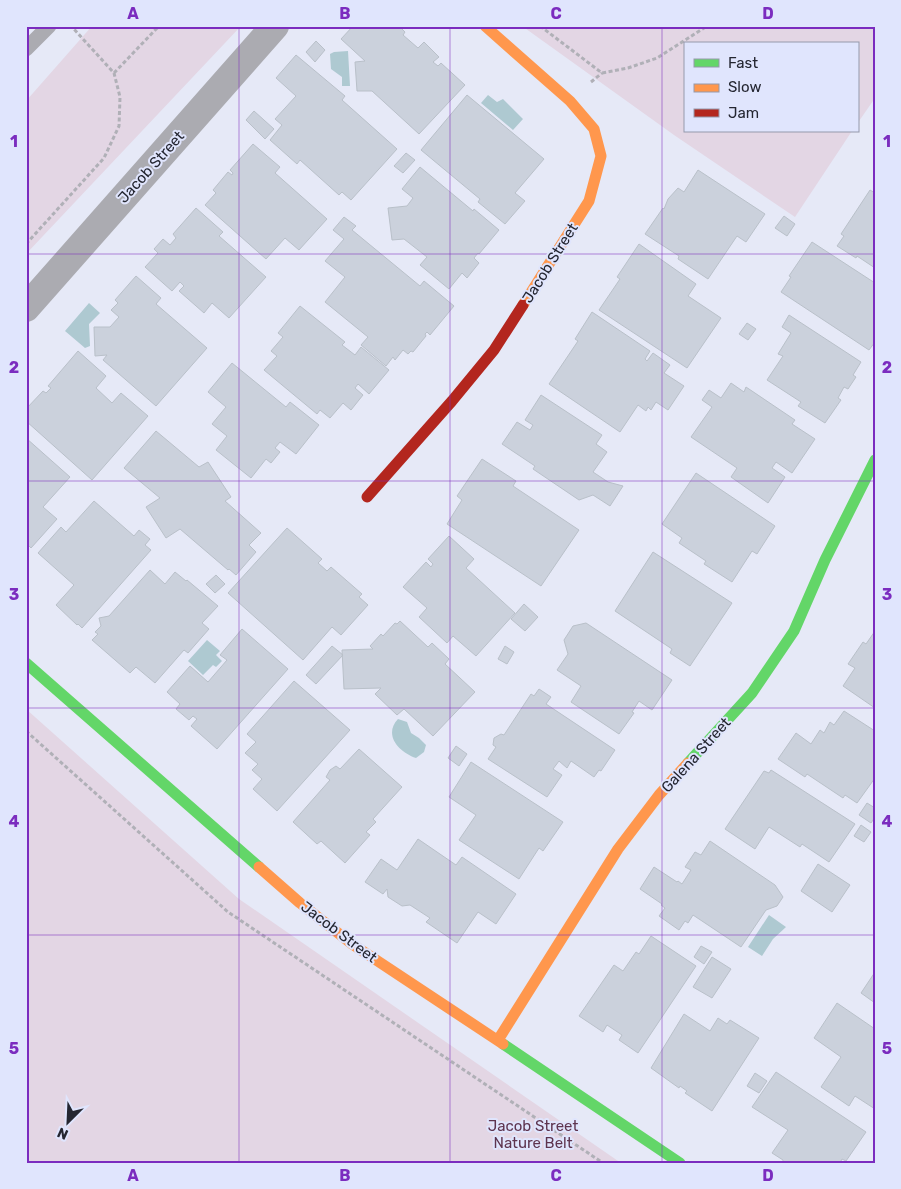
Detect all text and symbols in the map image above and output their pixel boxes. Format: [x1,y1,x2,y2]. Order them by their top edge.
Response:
text: A [127,4,139,23]
text: B [339,4,351,23]
text: C [550,4,562,23]
text: D [762,4,774,23]
legend [684,42,858,132]
text: Fast [728,54,758,72]
text: Slow [728,78,761,96]
text: Jam [728,104,759,122]
street label: Jacob Street [114,127,188,207]
text: 1 [10,132,18,151]
text: 1 [883,132,891,151]
street label: Jacob Street [518,220,582,306]
text: 2 [9,358,19,377]
text: 2 [882,358,892,377]
text: 3 [9,585,19,604]
text: 3 [882,585,892,604]
street label: Galena Street [658,714,735,796]
text: 4 [9,812,20,831]
text: 4 [882,812,893,831]
street label: Jacob Street [297,898,381,967]
text: 5 [9,1039,19,1058]
text: 5 [882,1039,892,1058]
north arrow [42,1096,92,1146]
park label: Jacob Street Nature Belt [488,1117,578,1152]
text: N [55,1124,71,1143]
text: A [127,1166,139,1185]
text: B [339,1166,351,1185]
text: C [550,1166,562,1185]
text: D [762,1166,774,1185]

